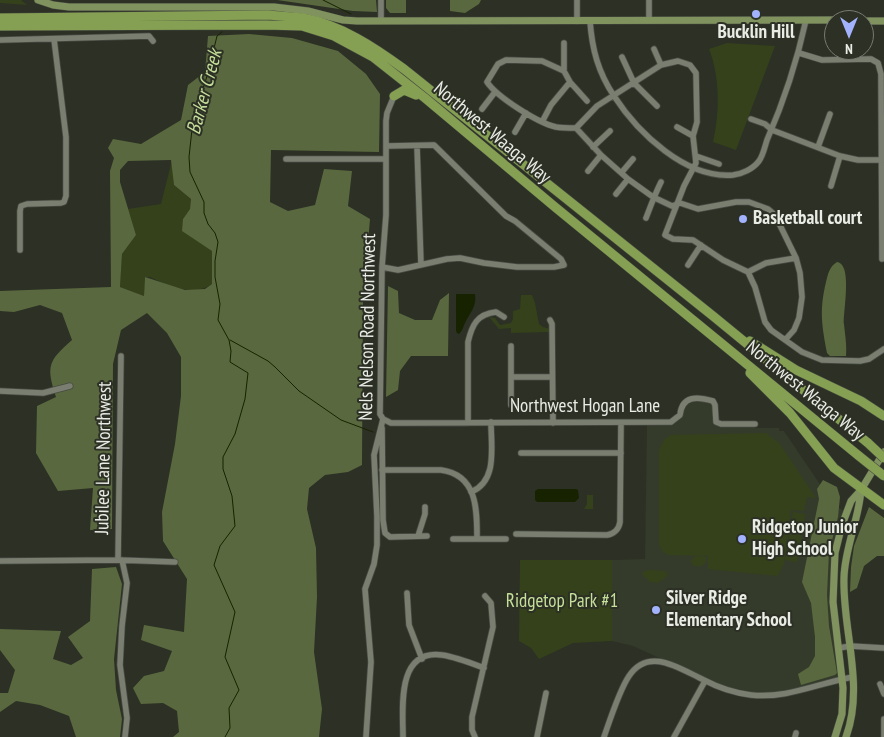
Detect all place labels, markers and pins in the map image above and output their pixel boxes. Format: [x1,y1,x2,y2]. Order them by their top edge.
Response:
marker: Bucklin Hill [750,8,762,20]
place label: Bucklin Hill [717,22,795,44]
place label: Basketball court [753,208,862,230]
marker: Basketball court [737,213,749,225]
place label: Ridgetop Junior High School [752,517,858,561]
marker: Ridgetop Junior High School [736,533,748,545]
place label: Silver Ridge Elementary School [666,588,792,632]
marker: Silver Ridge Elementary School [650,604,662,616]

